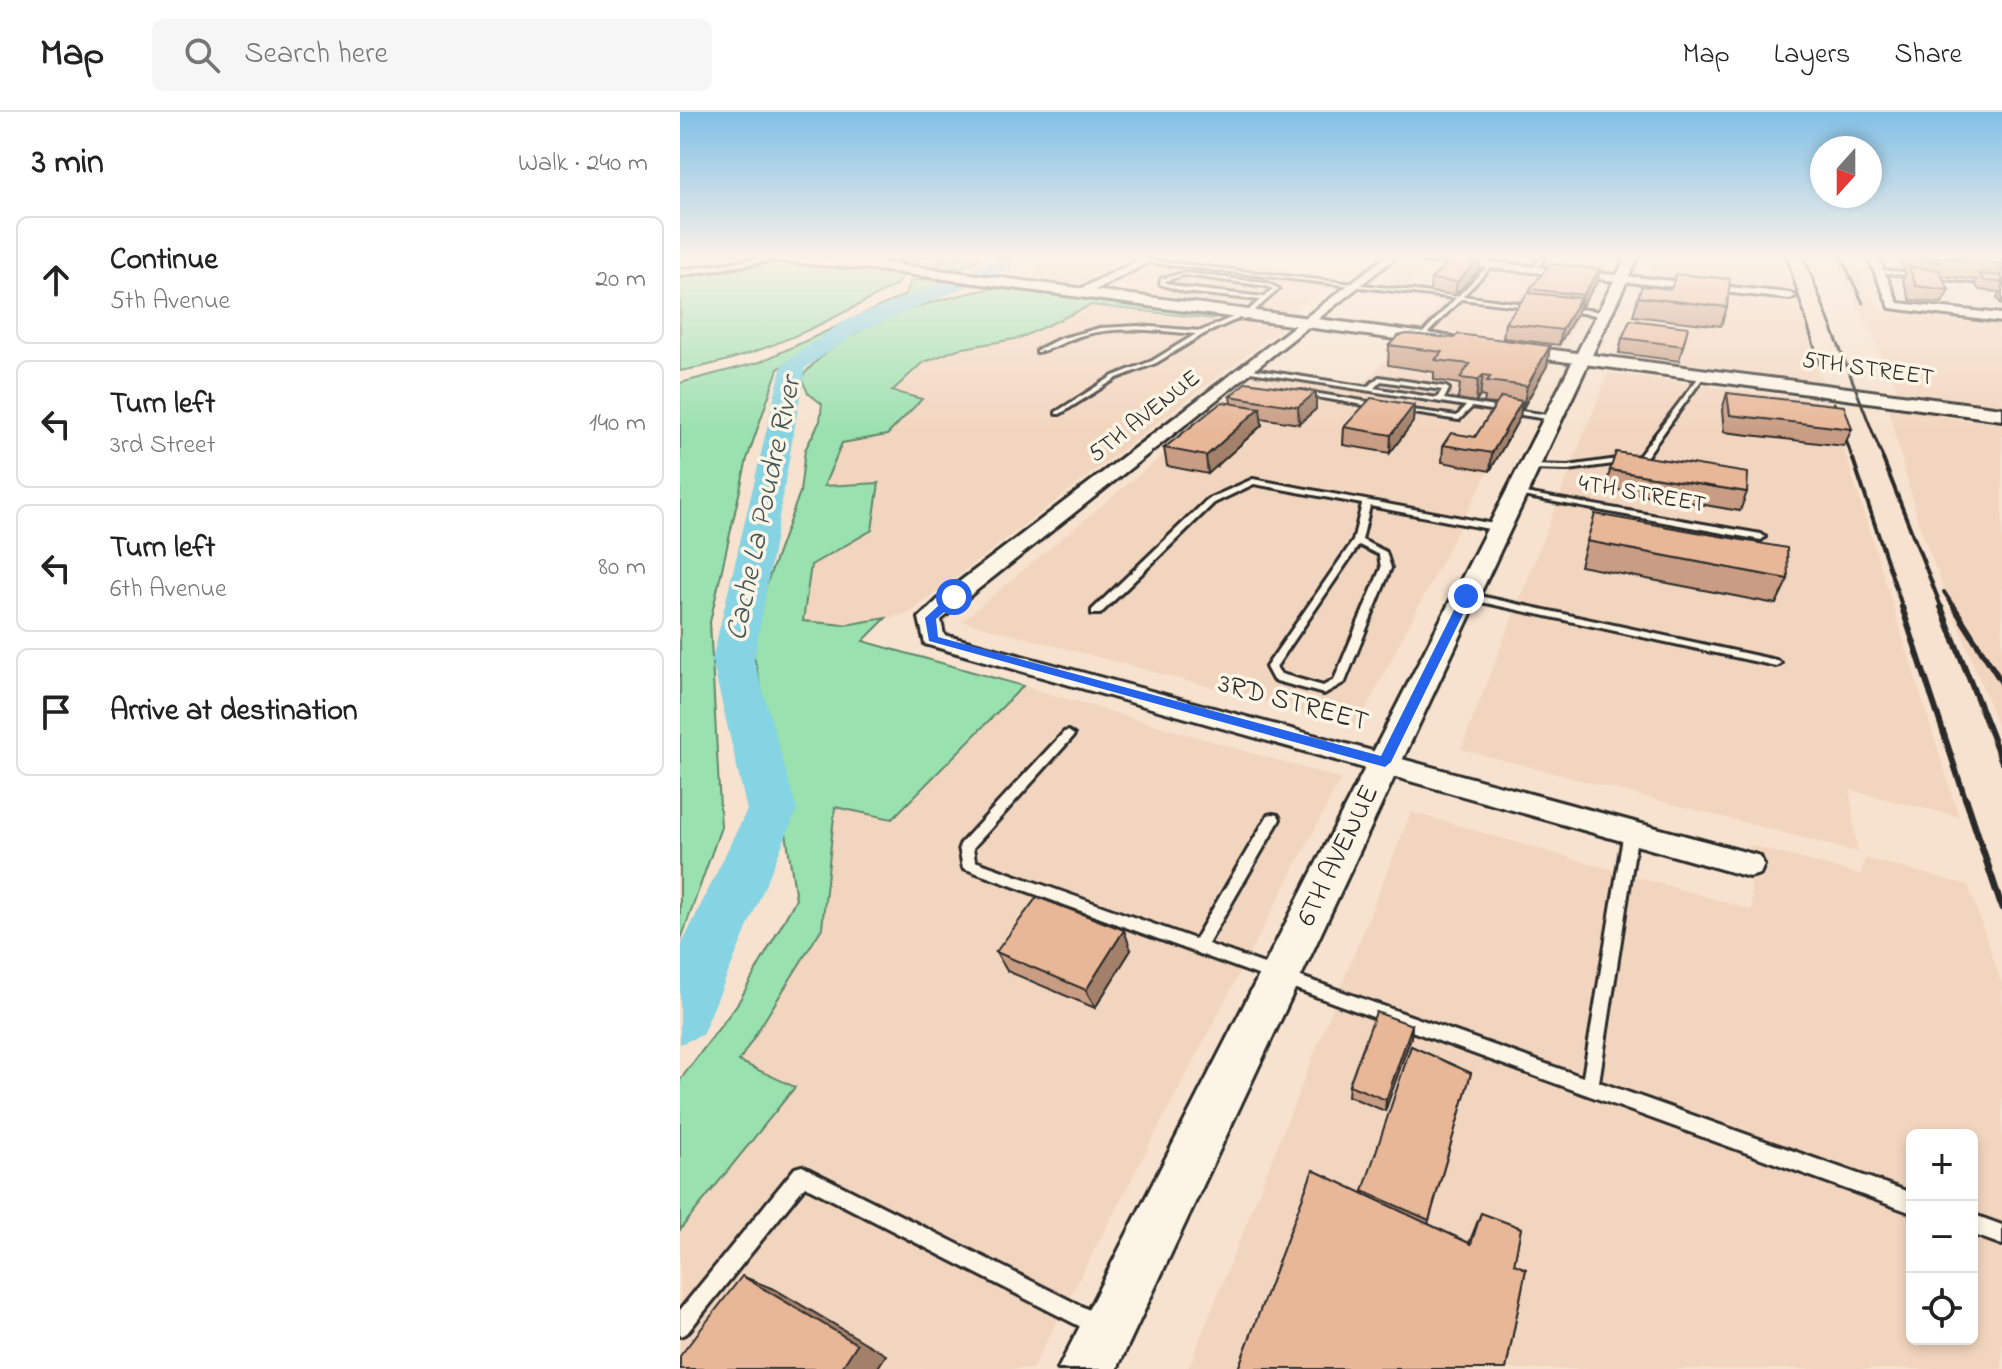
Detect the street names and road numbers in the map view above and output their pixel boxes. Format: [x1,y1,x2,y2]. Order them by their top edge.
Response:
street label: 5TH STREET [1800,343,1936,397]
street label: 5TH AVENUE [1081,362,1209,472]
street label: 4TH STREET [1576,467,1709,523]
street label: 3RD STREET [1213,664,1373,744]
street label: 6TH AVENUE [1287,778,1391,934]

